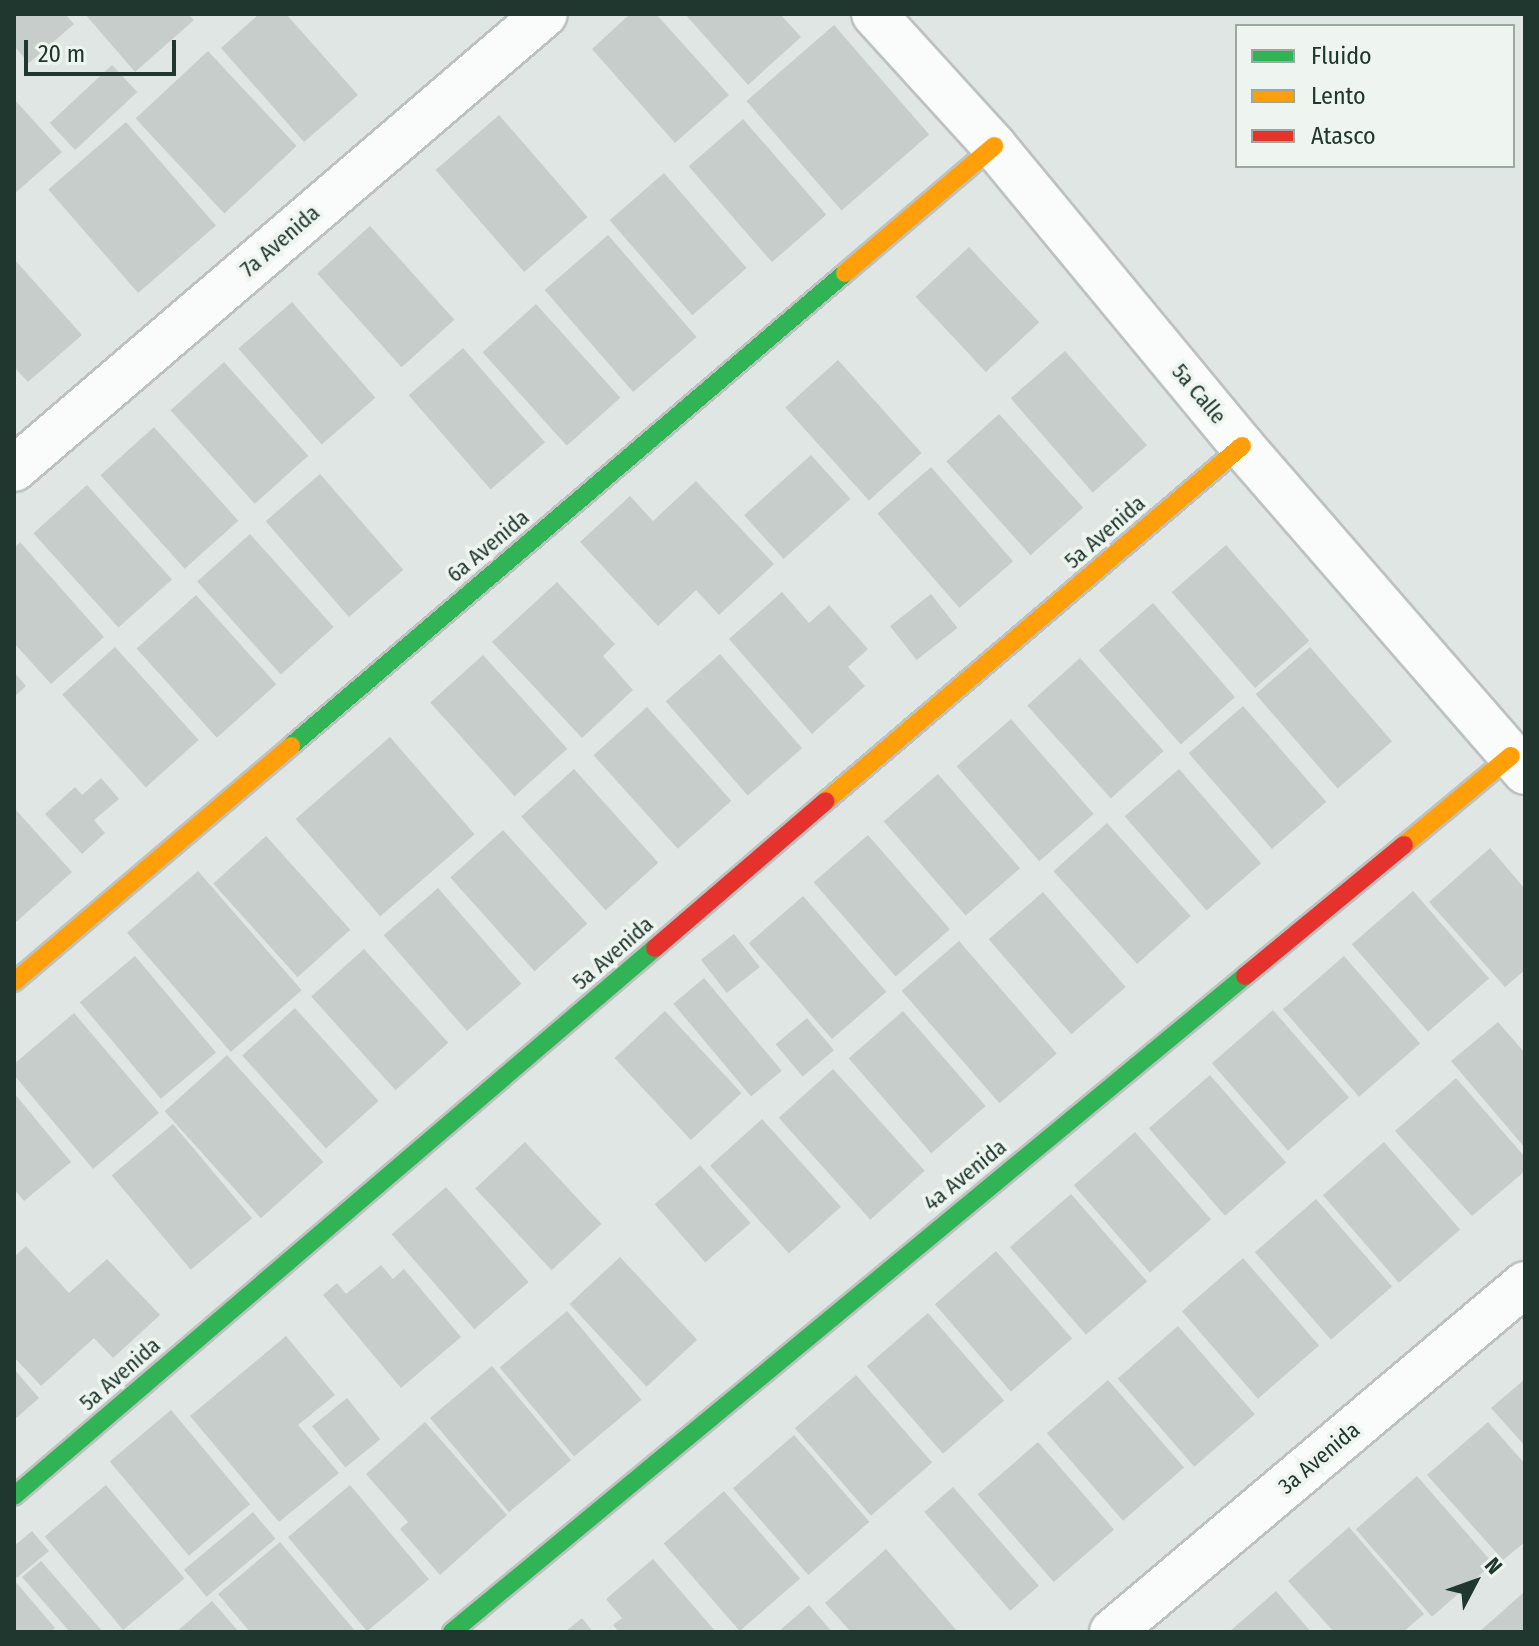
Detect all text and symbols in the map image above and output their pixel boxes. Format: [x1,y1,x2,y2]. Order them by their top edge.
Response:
scale bar [28,24,180,74]
legend [1235,24,1515,168]
text: 20 m [38,40,85,68]
text: Fluido [1311,42,1372,70]
text: Lento [1311,82,1366,110]
text: Atasco [1311,122,1376,150]
street label: 7a Avenida [235,200,325,282]
street label: 5a Calle [1166,359,1232,429]
street label: 5a Avenida [1059,490,1151,574]
street label: 6a Avenida [442,504,534,588]
street label: 5a Avenida [567,911,659,995]
street label: 4a Avenida [918,1134,1012,1216]
street label: 5a Avenida [74,1332,166,1416]
street label: 3a Avenida [1273,1416,1365,1500]
north arrow [1435,1542,1515,1622]
text: N [1479,1552,1508,1580]

